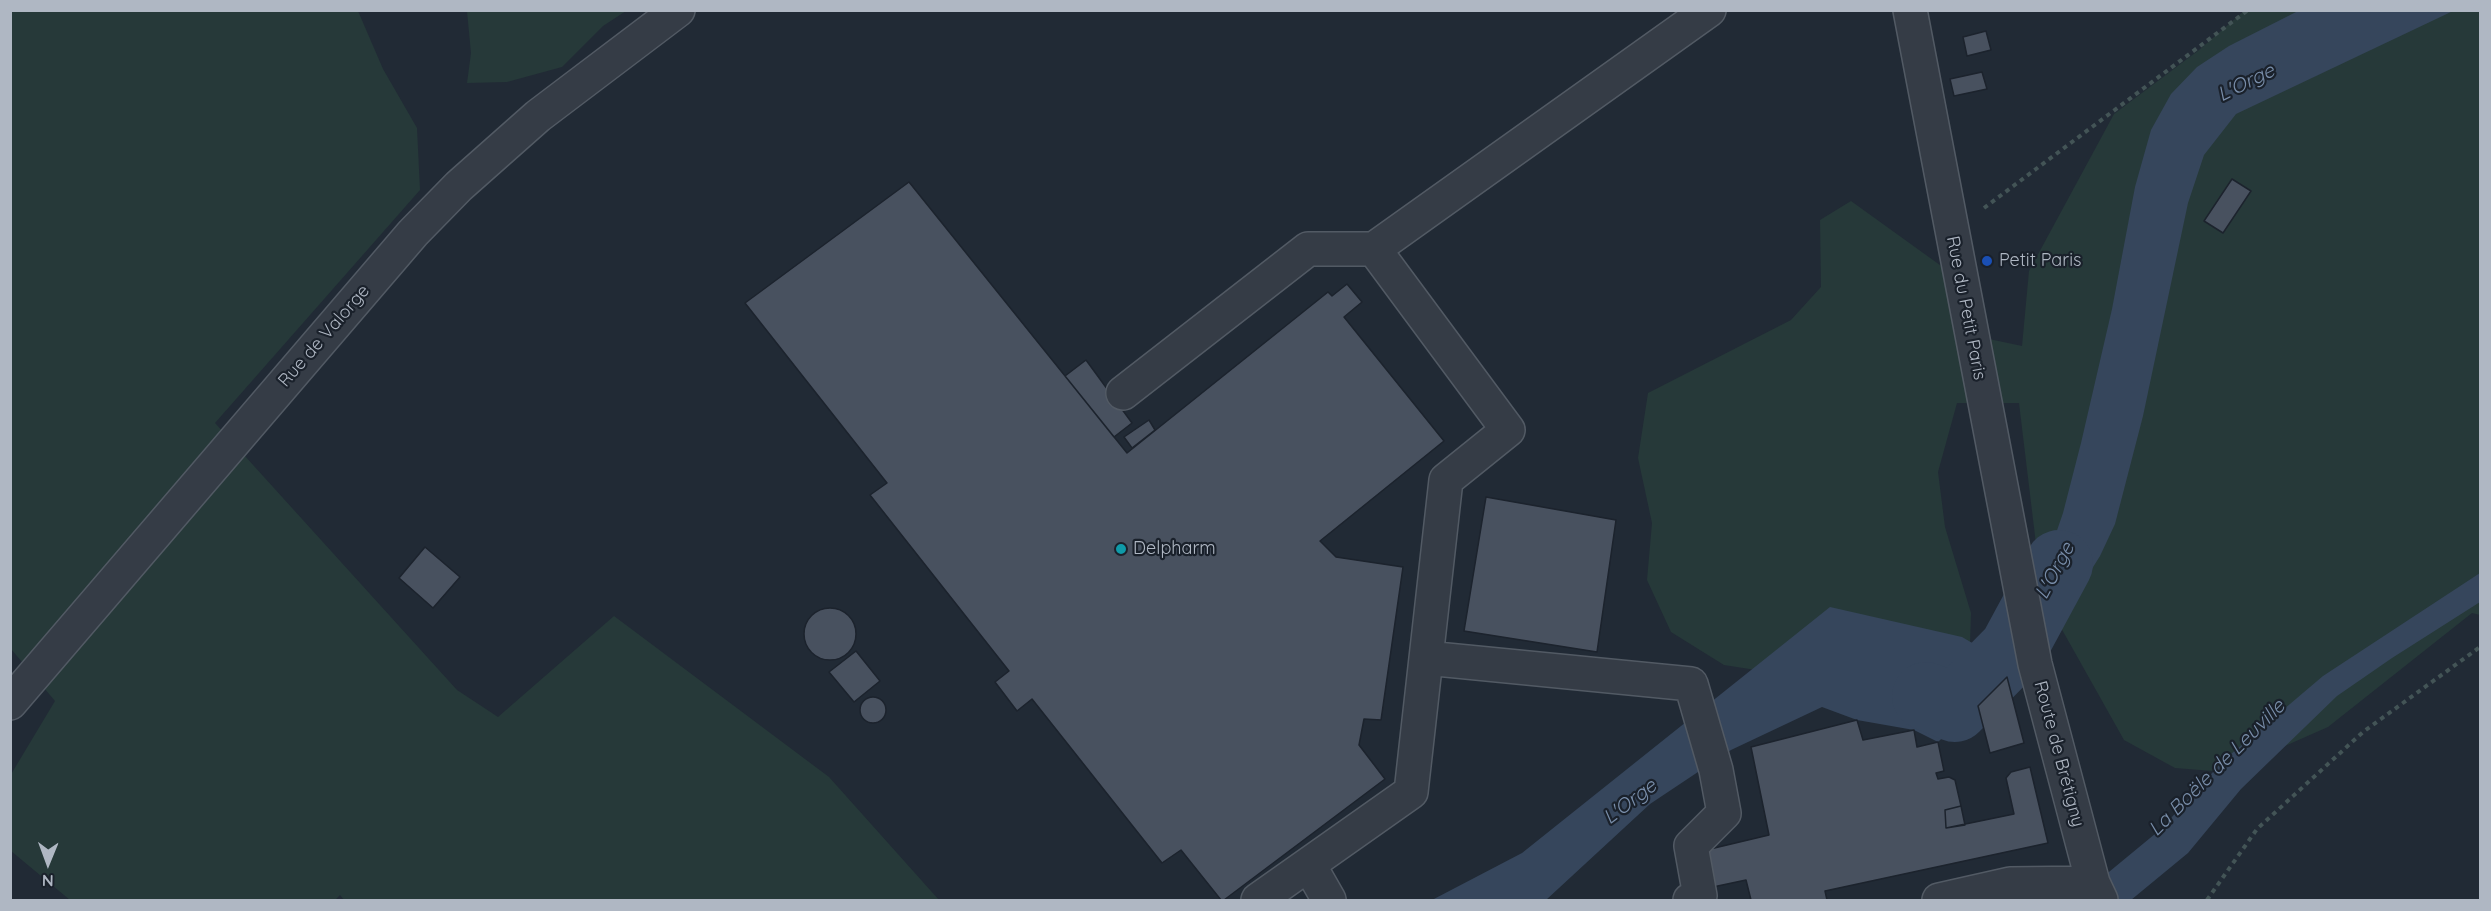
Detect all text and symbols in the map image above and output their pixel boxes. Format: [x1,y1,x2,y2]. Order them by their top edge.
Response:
water label: L'Orge [2214,59,2278,107]
street label: Rue du Petit Paris [1941,234,1991,382]
place label: Petit Paris [1999,250,2081,272]
marker: Petit Paris [1980,254,1994,268]
street label: Rue de Valorge [274,280,374,392]
place label: Delpharm [1133,538,1216,560]
water label: L'Orge [2030,539,2080,603]
marker: Delpharm [1114,542,1128,556]
street label: Route de Brétigny [2029,679,2089,829]
water label: La Boële de Leuville [2144,695,2290,841]
water label: L'Orge [1599,774,1661,830]
north arrow [18,833,78,893]
text: N [42,871,54,891]

